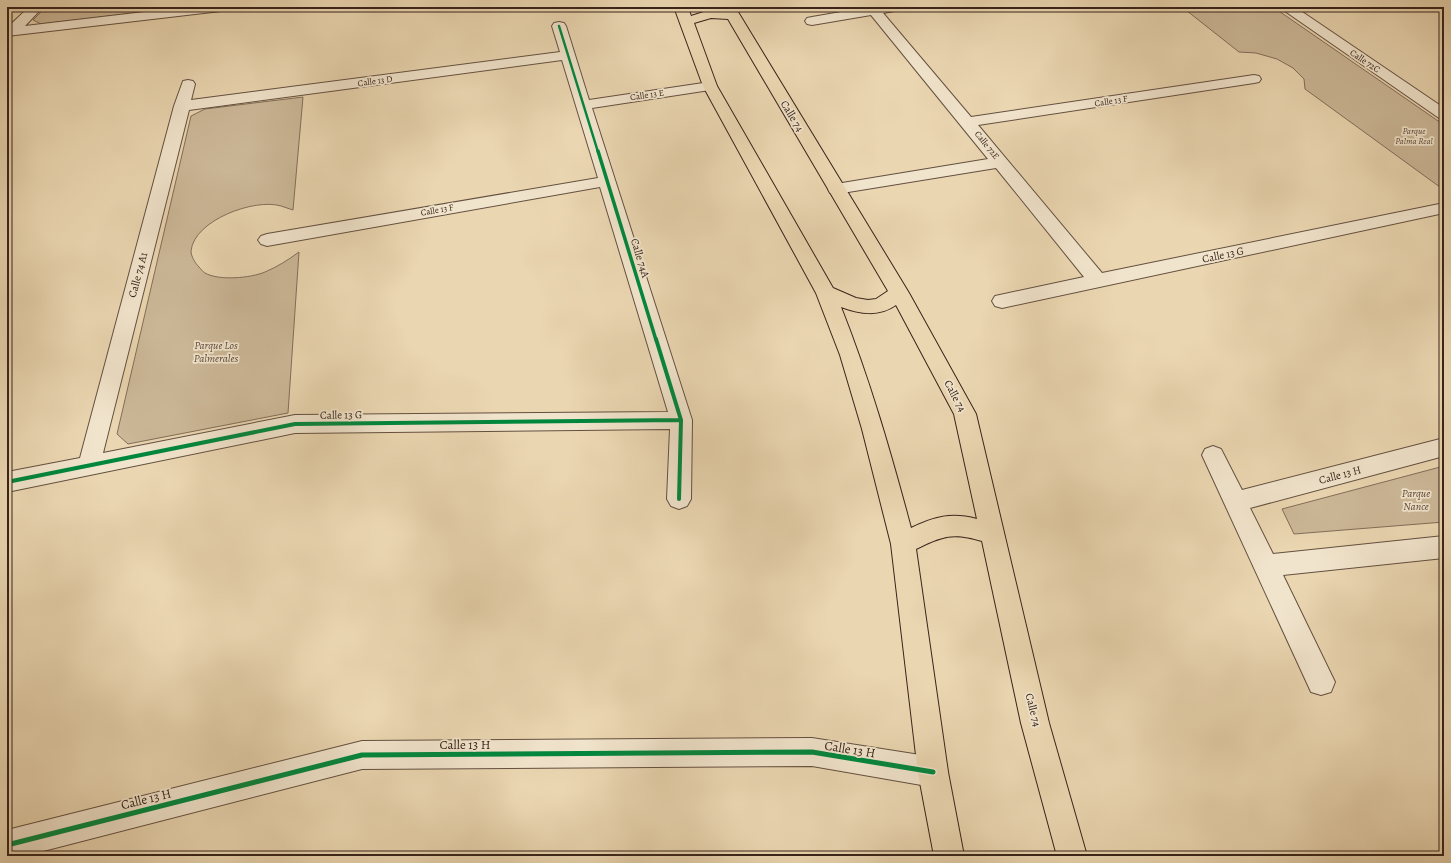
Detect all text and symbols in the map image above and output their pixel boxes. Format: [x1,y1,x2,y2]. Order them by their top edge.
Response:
street label: Calle 72C [1348,47,1383,76]
street label: Calle 13 D [357,73,393,89]
street label: Calle 13 E [629,87,665,103]
street label: Calle 13 F [1094,92,1129,110]
street label: Calle 74 [777,98,807,134]
park label: Parque Palma Real [1395,125,1434,147]
street label: Calle 72E [972,128,1002,162]
street label: Calle 13 F [420,201,455,219]
street label: Calle 74A [627,236,653,280]
street label: Calle 13 G [1201,243,1245,267]
street label: Calle 74 A1 [125,250,151,299]
park label: Parque Los Palmerales [194,338,238,366]
street label: Calle 74 [940,377,970,415]
street label: Calle 13 G [320,407,362,423]
street label: Calle 13 H [1317,462,1363,488]
park label: Parque Nance [1402,486,1430,514]
street label: Calle 74 [1022,692,1044,728]
street label: Calle 13 H [439,736,491,753]
street label: Calle 13 H [823,737,877,761]
street label: Calle 13 H [119,785,173,813]

